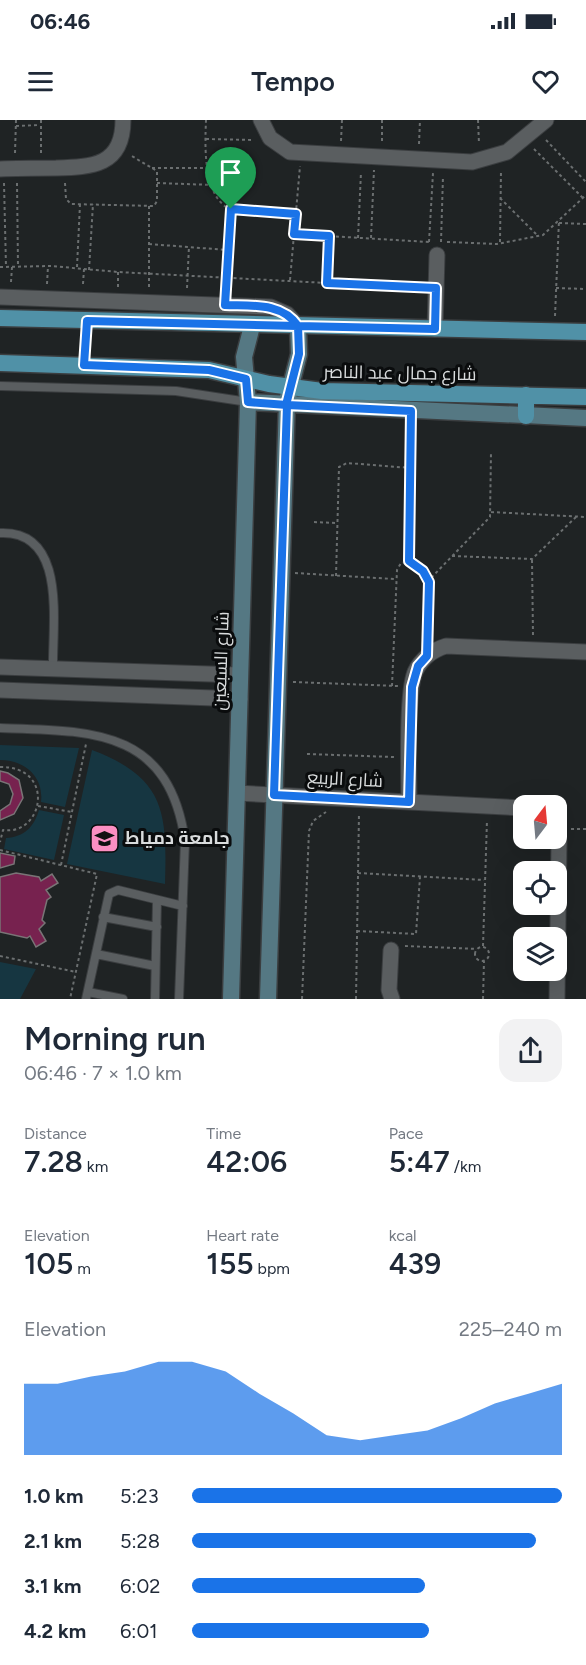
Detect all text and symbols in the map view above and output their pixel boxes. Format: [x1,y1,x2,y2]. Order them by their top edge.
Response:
text: 06:46 [30,8,90,35]
icon: menu [24,65,57,98]
text: Tempo [251,65,335,98]
icon: heart [529,65,562,98]
pin [205,147,256,209]
icon: arrive [214,156,247,189]
street label: شارع جمال عبد الناصر [322,361,477,386]
street label: شارع السبعين [208,611,235,711]
street label: شارع الربيع [306,766,384,793]
north arrow [513,795,567,849]
map controls [513,795,567,981]
school or university icon: جامعة دمياط [88,822,120,854]
place label: جامعة دمياط [125,827,230,849]
button: locate [513,861,567,915]
button: layers [513,927,567,981]
text: Morning run [24,1019,206,1058]
button: share [499,1019,562,1082]
text: 06:46 · 7 × 1.0 km [24,1061,182,1085]
text: Distance [24,1124,87,1143]
text: Time [206,1124,241,1143]
text: Pace [389,1124,423,1143]
text: 7.28 [24,1143,83,1180]
text: 42:06 [206,1143,287,1180]
text: 5:47 [389,1143,450,1180]
text: km [83,1157,108,1176]
text: /km [450,1157,481,1176]
text: Elevation [24,1226,90,1245]
text: Heart rate [206,1226,279,1245]
text: kcal [389,1226,417,1245]
text: 105 [24,1245,73,1282]
text: 155 [206,1245,254,1282]
text: 439 [389,1245,441,1282]
text: m [73,1259,91,1278]
text: bpm [254,1259,290,1278]
text: Elevation [24,1317,106,1341]
text: 225–240 m [459,1317,562,1341]
text: 1.0 km [24,1484,83,1508]
text: 5:23 [120,1484,159,1508]
text: 2.1 km [24,1529,82,1553]
text: 5:28 [120,1529,160,1553]
text: 3.1 km [24,1574,81,1598]
text: 6:02 [120,1574,160,1598]
text: 4.2 km [24,1619,86,1643]
text: 6:01 [120,1619,157,1643]

